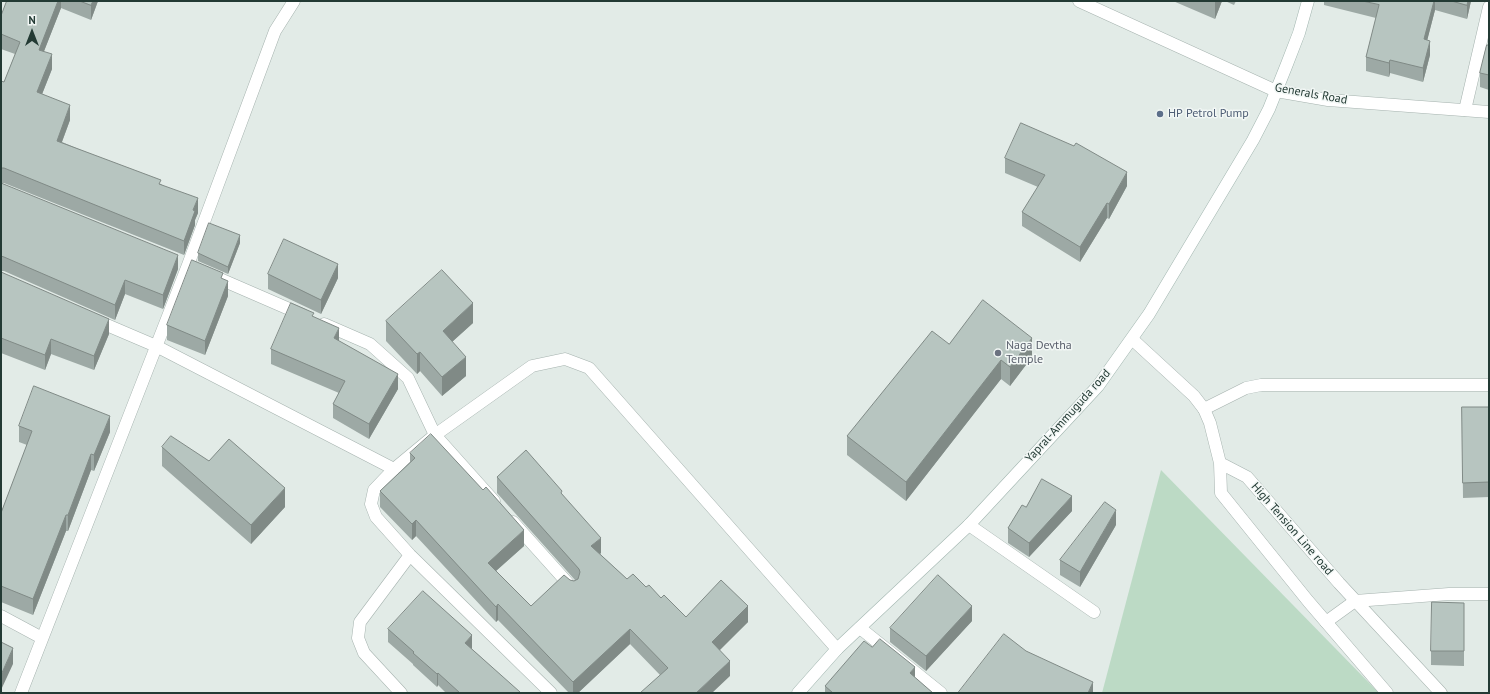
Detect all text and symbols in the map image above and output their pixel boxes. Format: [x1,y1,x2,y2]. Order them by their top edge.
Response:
north arrow [12,12,52,52]
text: N [28,13,36,27]
street label: Generals Road [1274,81,1348,107]
place label: HP Petrol Pump [1168,107,1249,121]
marker: HP Petrol Pump [1155,109,1165,119]
place label: Naga Devtha Temple [1006,339,1072,367]
marker: Naga Devtha Temple [993,348,1003,358]
street label: Yapral-Ammuguda road [1022,366,1114,466]
street label: High Tension Line road [1248,480,1336,578]

